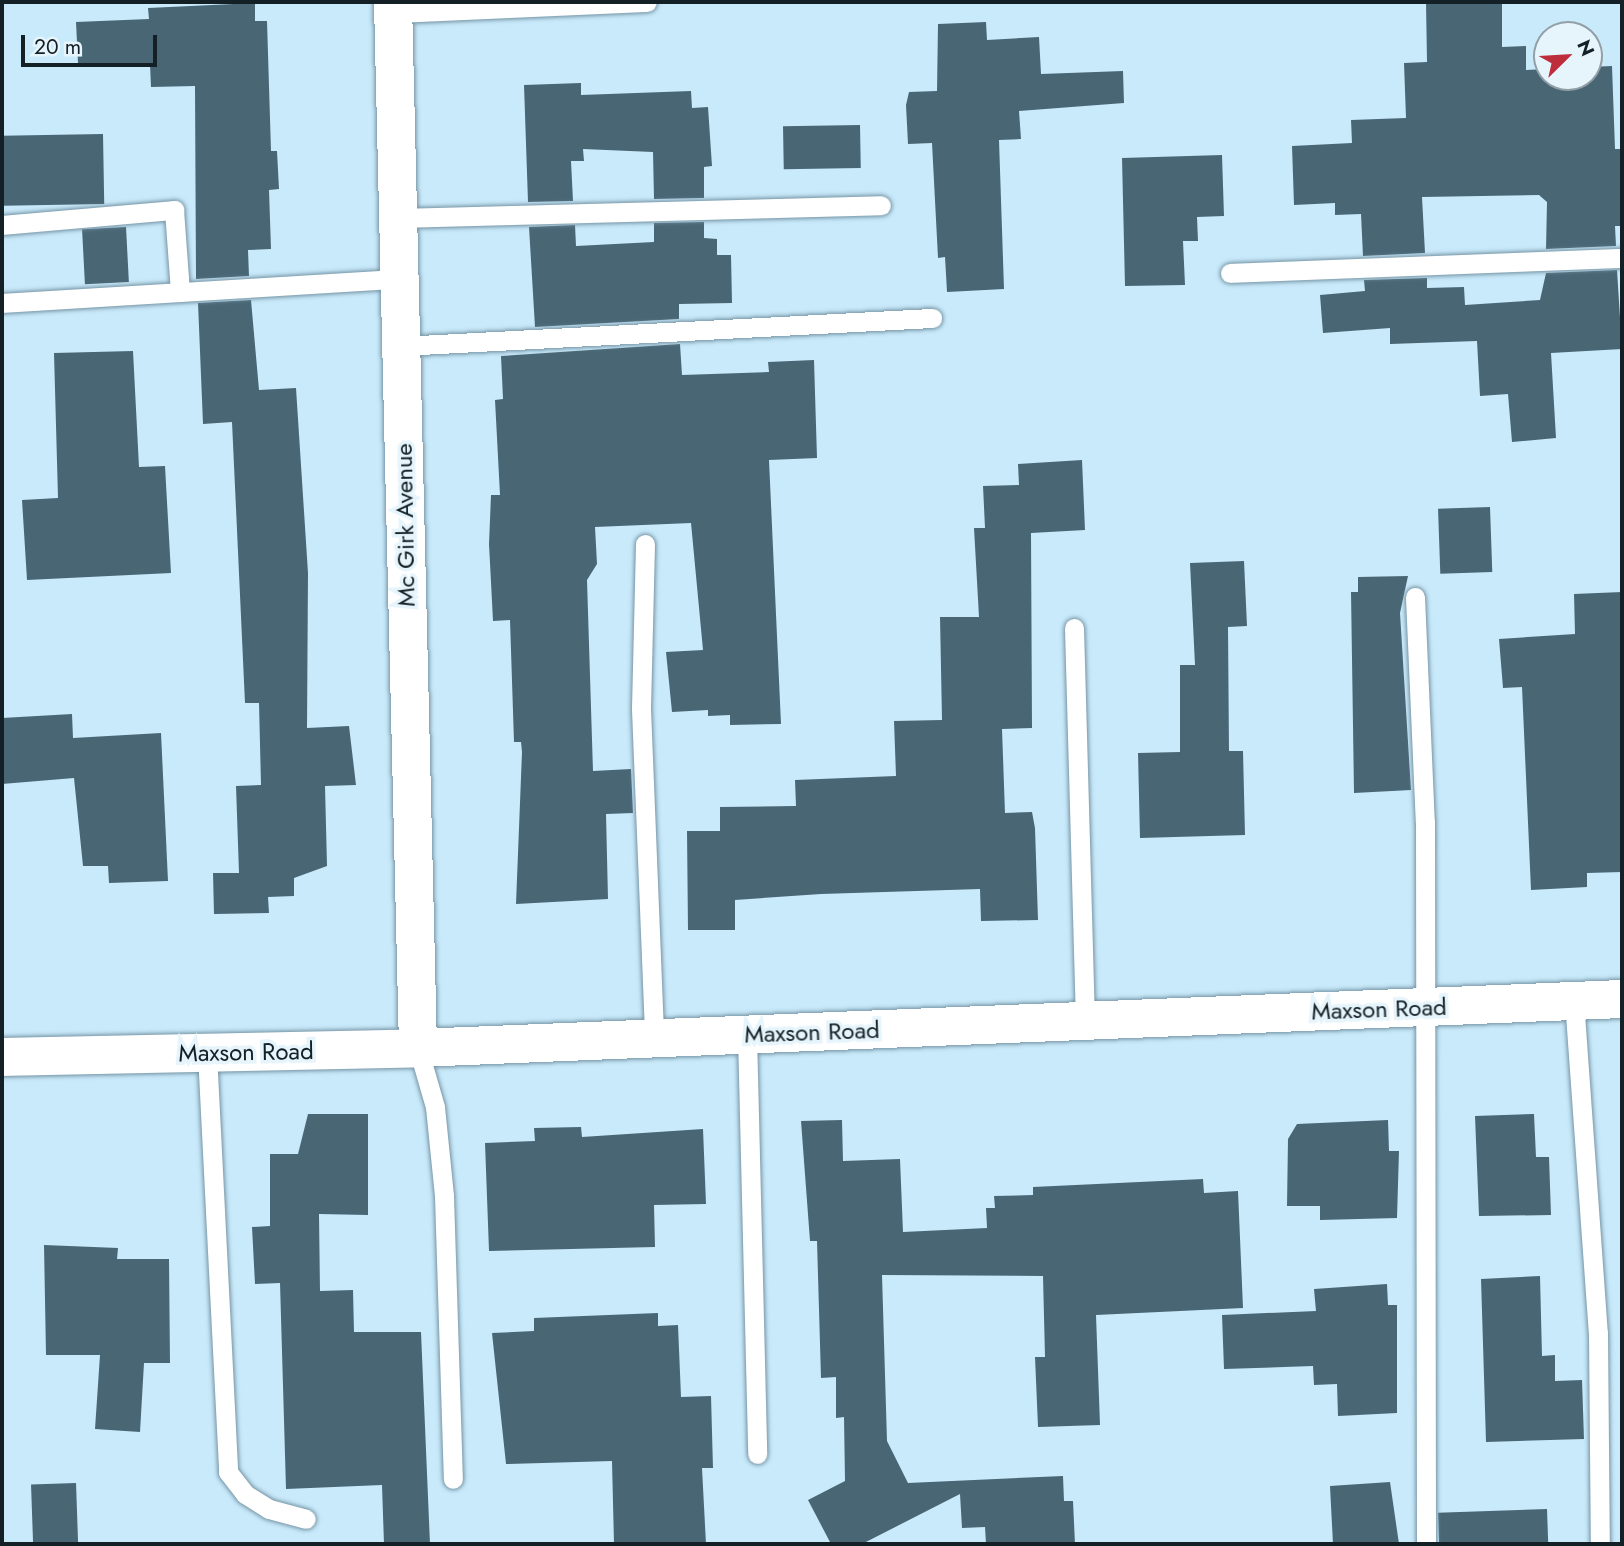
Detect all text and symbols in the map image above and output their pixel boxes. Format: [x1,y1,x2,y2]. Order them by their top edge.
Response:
scale bar [24,21,161,65]
north arrow [1533,21,1603,91]
text: 20 m [34,32,81,62]
text: N [1570,36,1601,60]
street label: Mc Girk Avenue [389,443,421,607]
street label: Maxson Road [1311,992,1447,1026]
street label: Maxson Road [744,1015,880,1049]
street label: Maxson Road [178,1036,314,1068]

